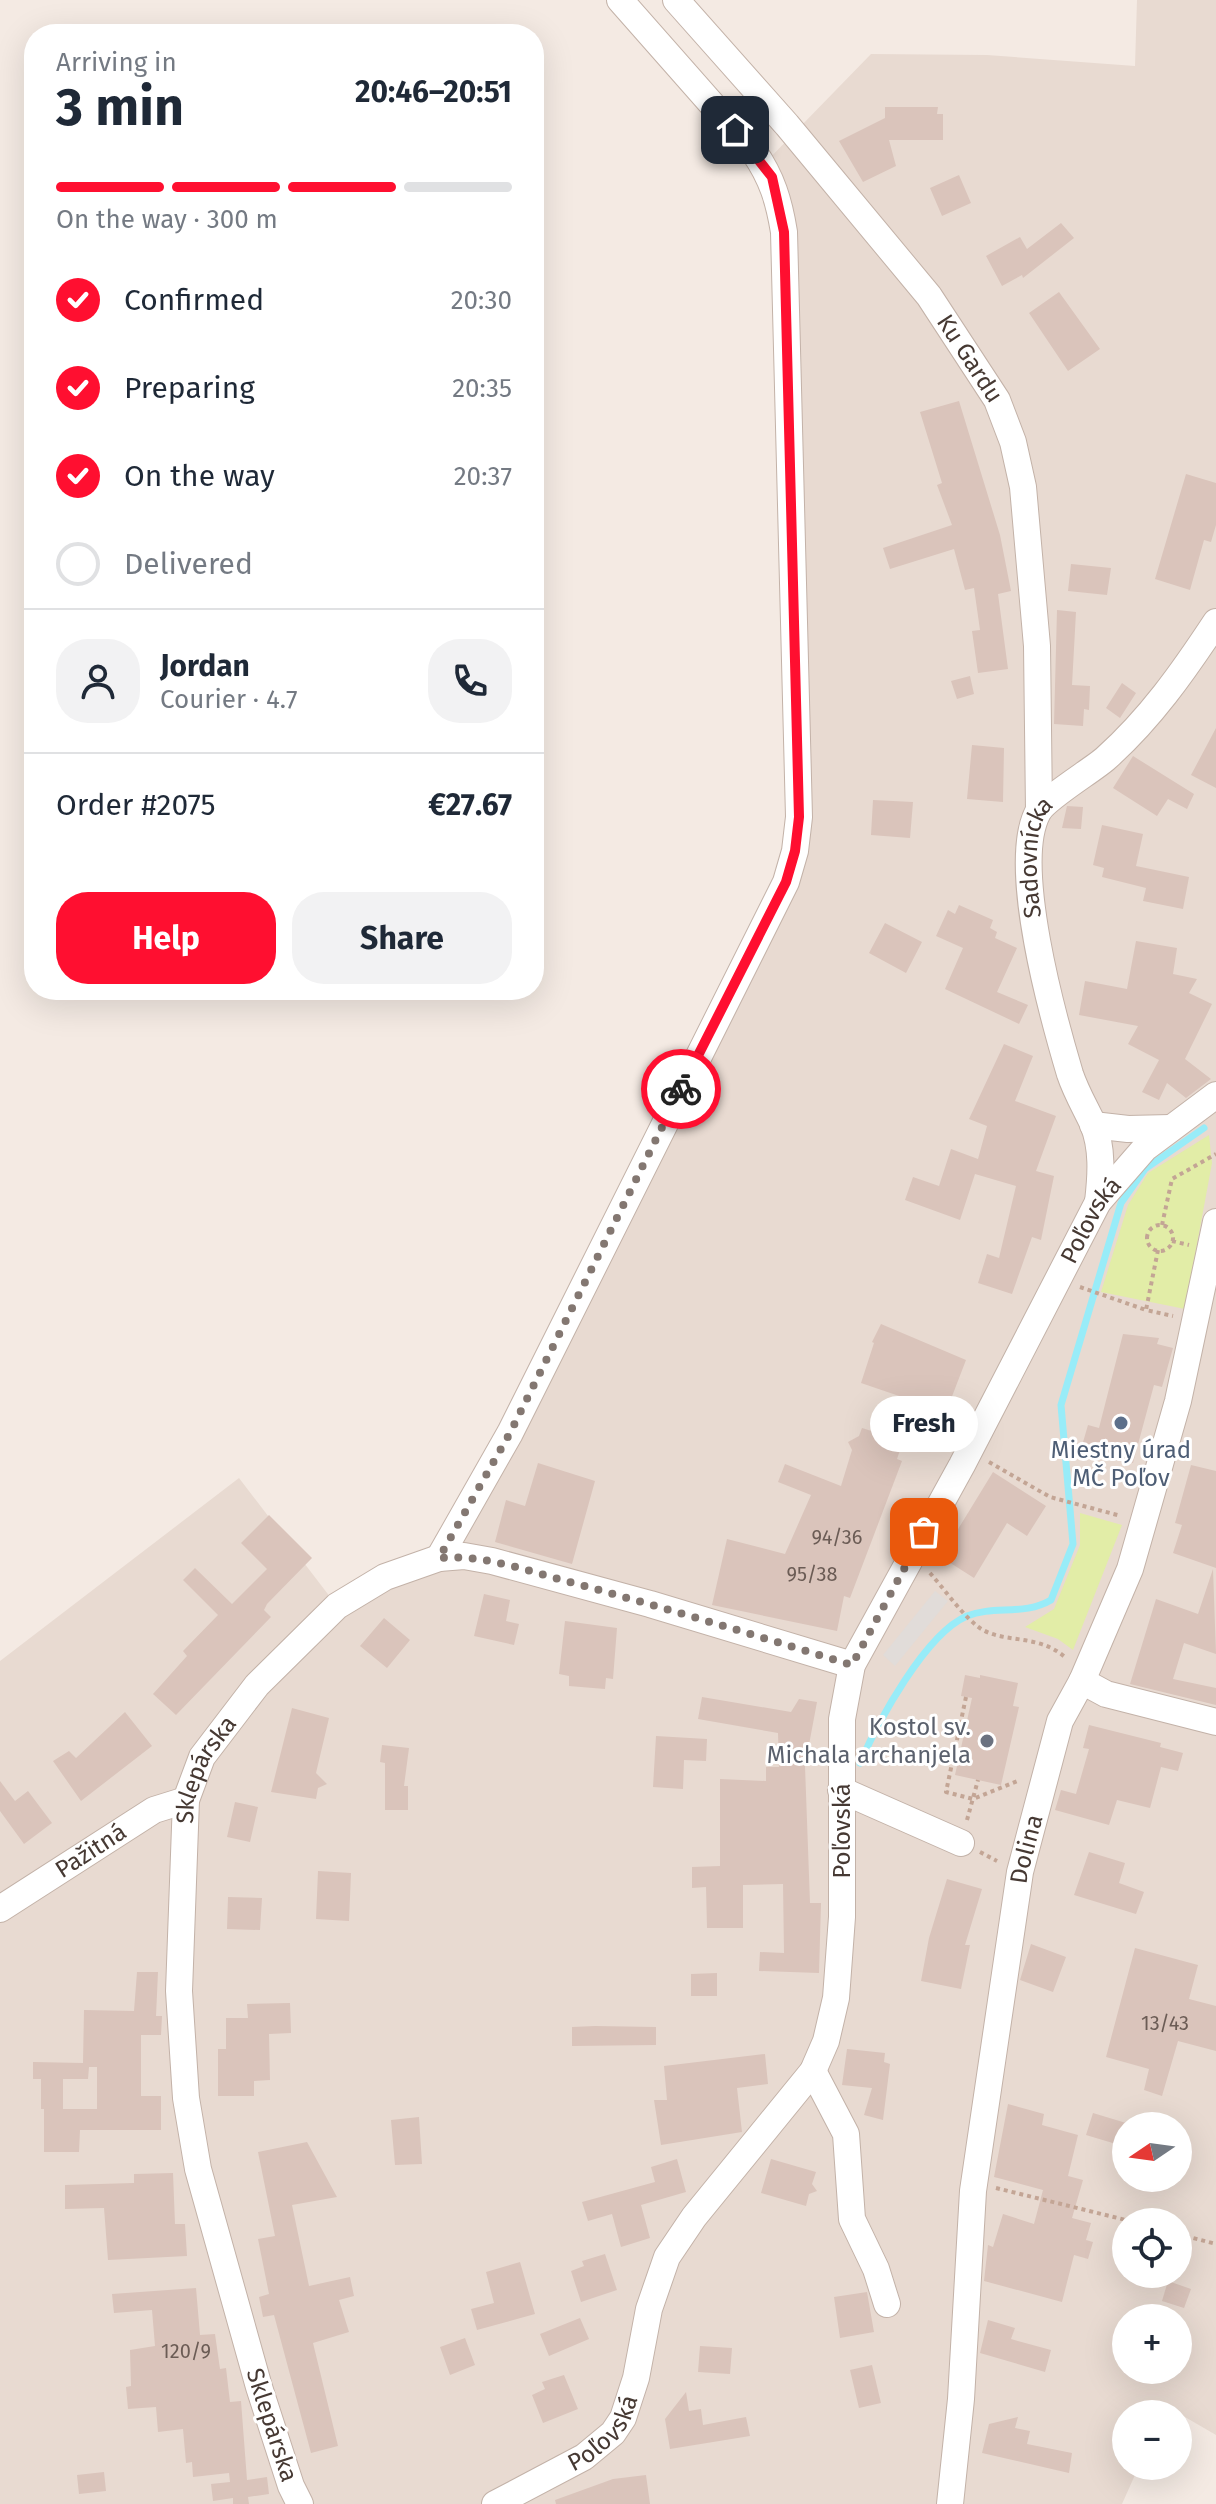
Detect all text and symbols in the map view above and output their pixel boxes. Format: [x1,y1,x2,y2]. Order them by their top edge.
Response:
text: Arriving in [56,47,177,78]
text: 20:46–20:51 [355,74,512,110]
text: 3 min [56,76,184,139]
pin [701,96,769,164]
icon: home [713,108,757,152]
text: On the way · 300 m [56,204,278,235]
icon: check [56,278,100,322]
text: Confirmed [124,282,264,318]
text: 20:30 [451,285,512,316]
street label: Ku Gardu [931,309,1009,408]
icon: check [56,366,100,410]
text: Preparing [124,370,255,406]
text: 20:35 [452,373,512,404]
icon: check [56,454,100,498]
text: On the way [124,458,275,494]
text: 20:37 [454,461,512,492]
text: Delivered [124,546,253,582]
button: person [56,639,140,723]
button: phone [428,639,512,723]
text: Jordan [160,648,250,684]
text: Courier · 4.7 [160,684,298,715]
text: Order #2075 [56,787,215,823]
text: €27.67 [428,787,512,823]
street label: Sadovnícka [1015,790,1058,920]
button: Help [56,892,276,984]
button: Share [292,892,512,984]
courier [641,1049,721,1129]
icon: bike [659,1067,703,1111]
street label: Poľovská [1055,1172,1127,1268]
callout: Fresh [870,1396,978,1452]
text: Fresh [892,1408,956,1439]
marker: Miestny úrad MČ Poľov [1112,1414,1130,1432]
place label: Miestny úrad MČ Poľov [1051,1436,1191,1492]
pin [890,1498,958,1566]
icon: bag [902,1510,946,1554]
house number: 94/36 [812,1525,862,1549]
house number: 95/38 [787,1562,837,1586]
street label: Sklepárska [171,1710,242,1824]
place label: Kostol sv. Michala archanjela [767,1713,971,1769]
marker: Kostol sv. Michala archanjela [978,1732,996,1750]
street label: Poľovská [828,1783,856,1879]
street label: Dolina [1004,1812,1049,1886]
street label: Pažitná [50,1818,132,1884]
house number: 13/43 [1141,2011,1189,2035]
north arrow [1112,2112,1192,2192]
map controls [1112,2112,1192,2480]
button: locate [1112,2208,1192,2288]
button: + [1112,2304,1192,2384]
house number: 120/9 [161,2339,211,2363]
street label: Sklepárska [241,2365,303,2485]
street label: Poľovská [563,2391,644,2477]
button: − [1112,2400,1192,2480]

